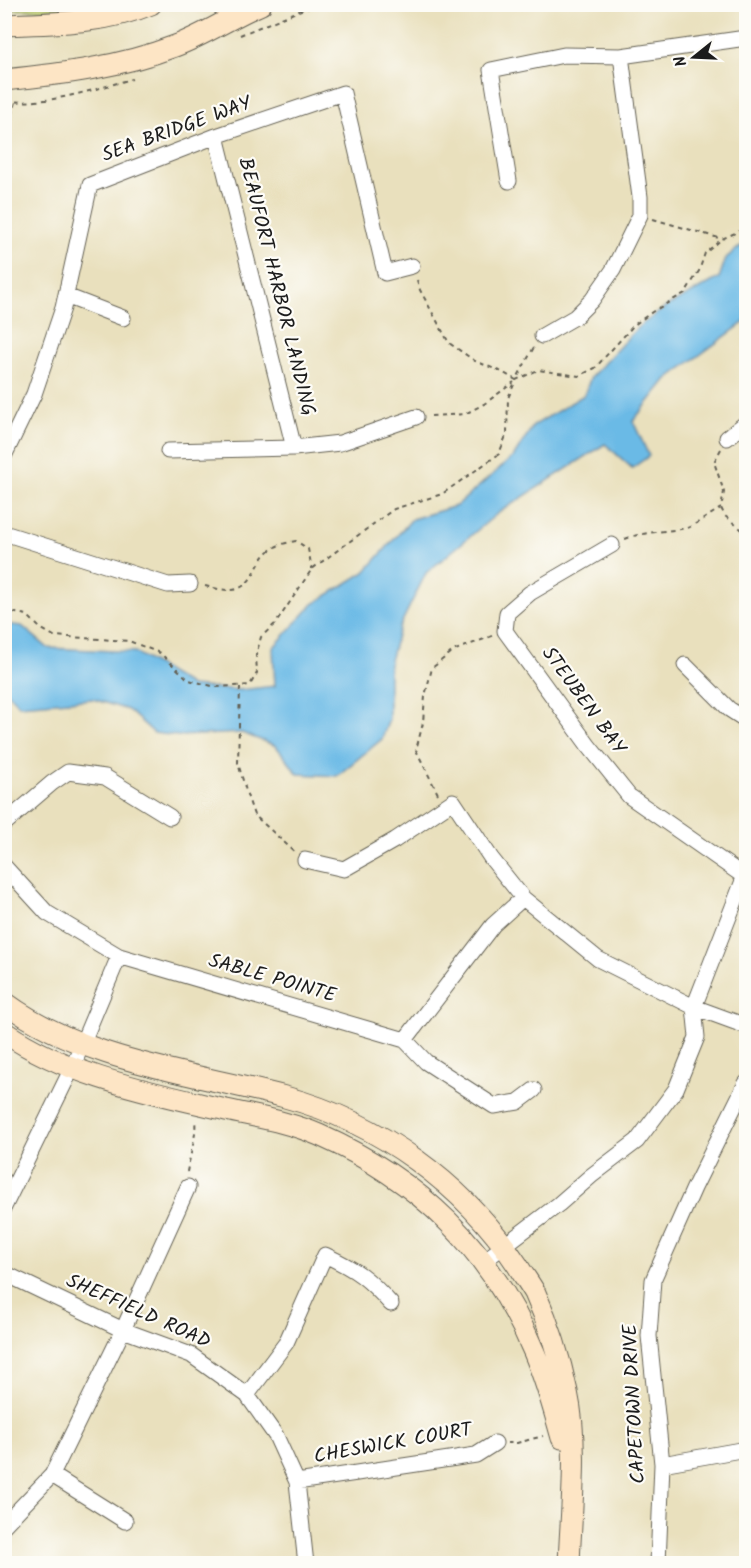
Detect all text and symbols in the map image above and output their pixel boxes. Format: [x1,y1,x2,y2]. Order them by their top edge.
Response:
north arrow [664,27,724,87]
text: N [668,53,695,70]
street label: SEA BRIDGE WAY [98,88,258,172]
street label: BEAUFORT HARBOR LANDING [228,155,324,419]
street label: STEUBEN BAY [533,640,634,763]
street label: SABLE POINTE [204,946,341,1013]
street label: SHEFFIELD ROAD [61,1266,216,1358]
street label: CAPETOWN DRIVE [615,1322,655,1485]
street label: CHESWICK COURT [311,1414,477,1474]

